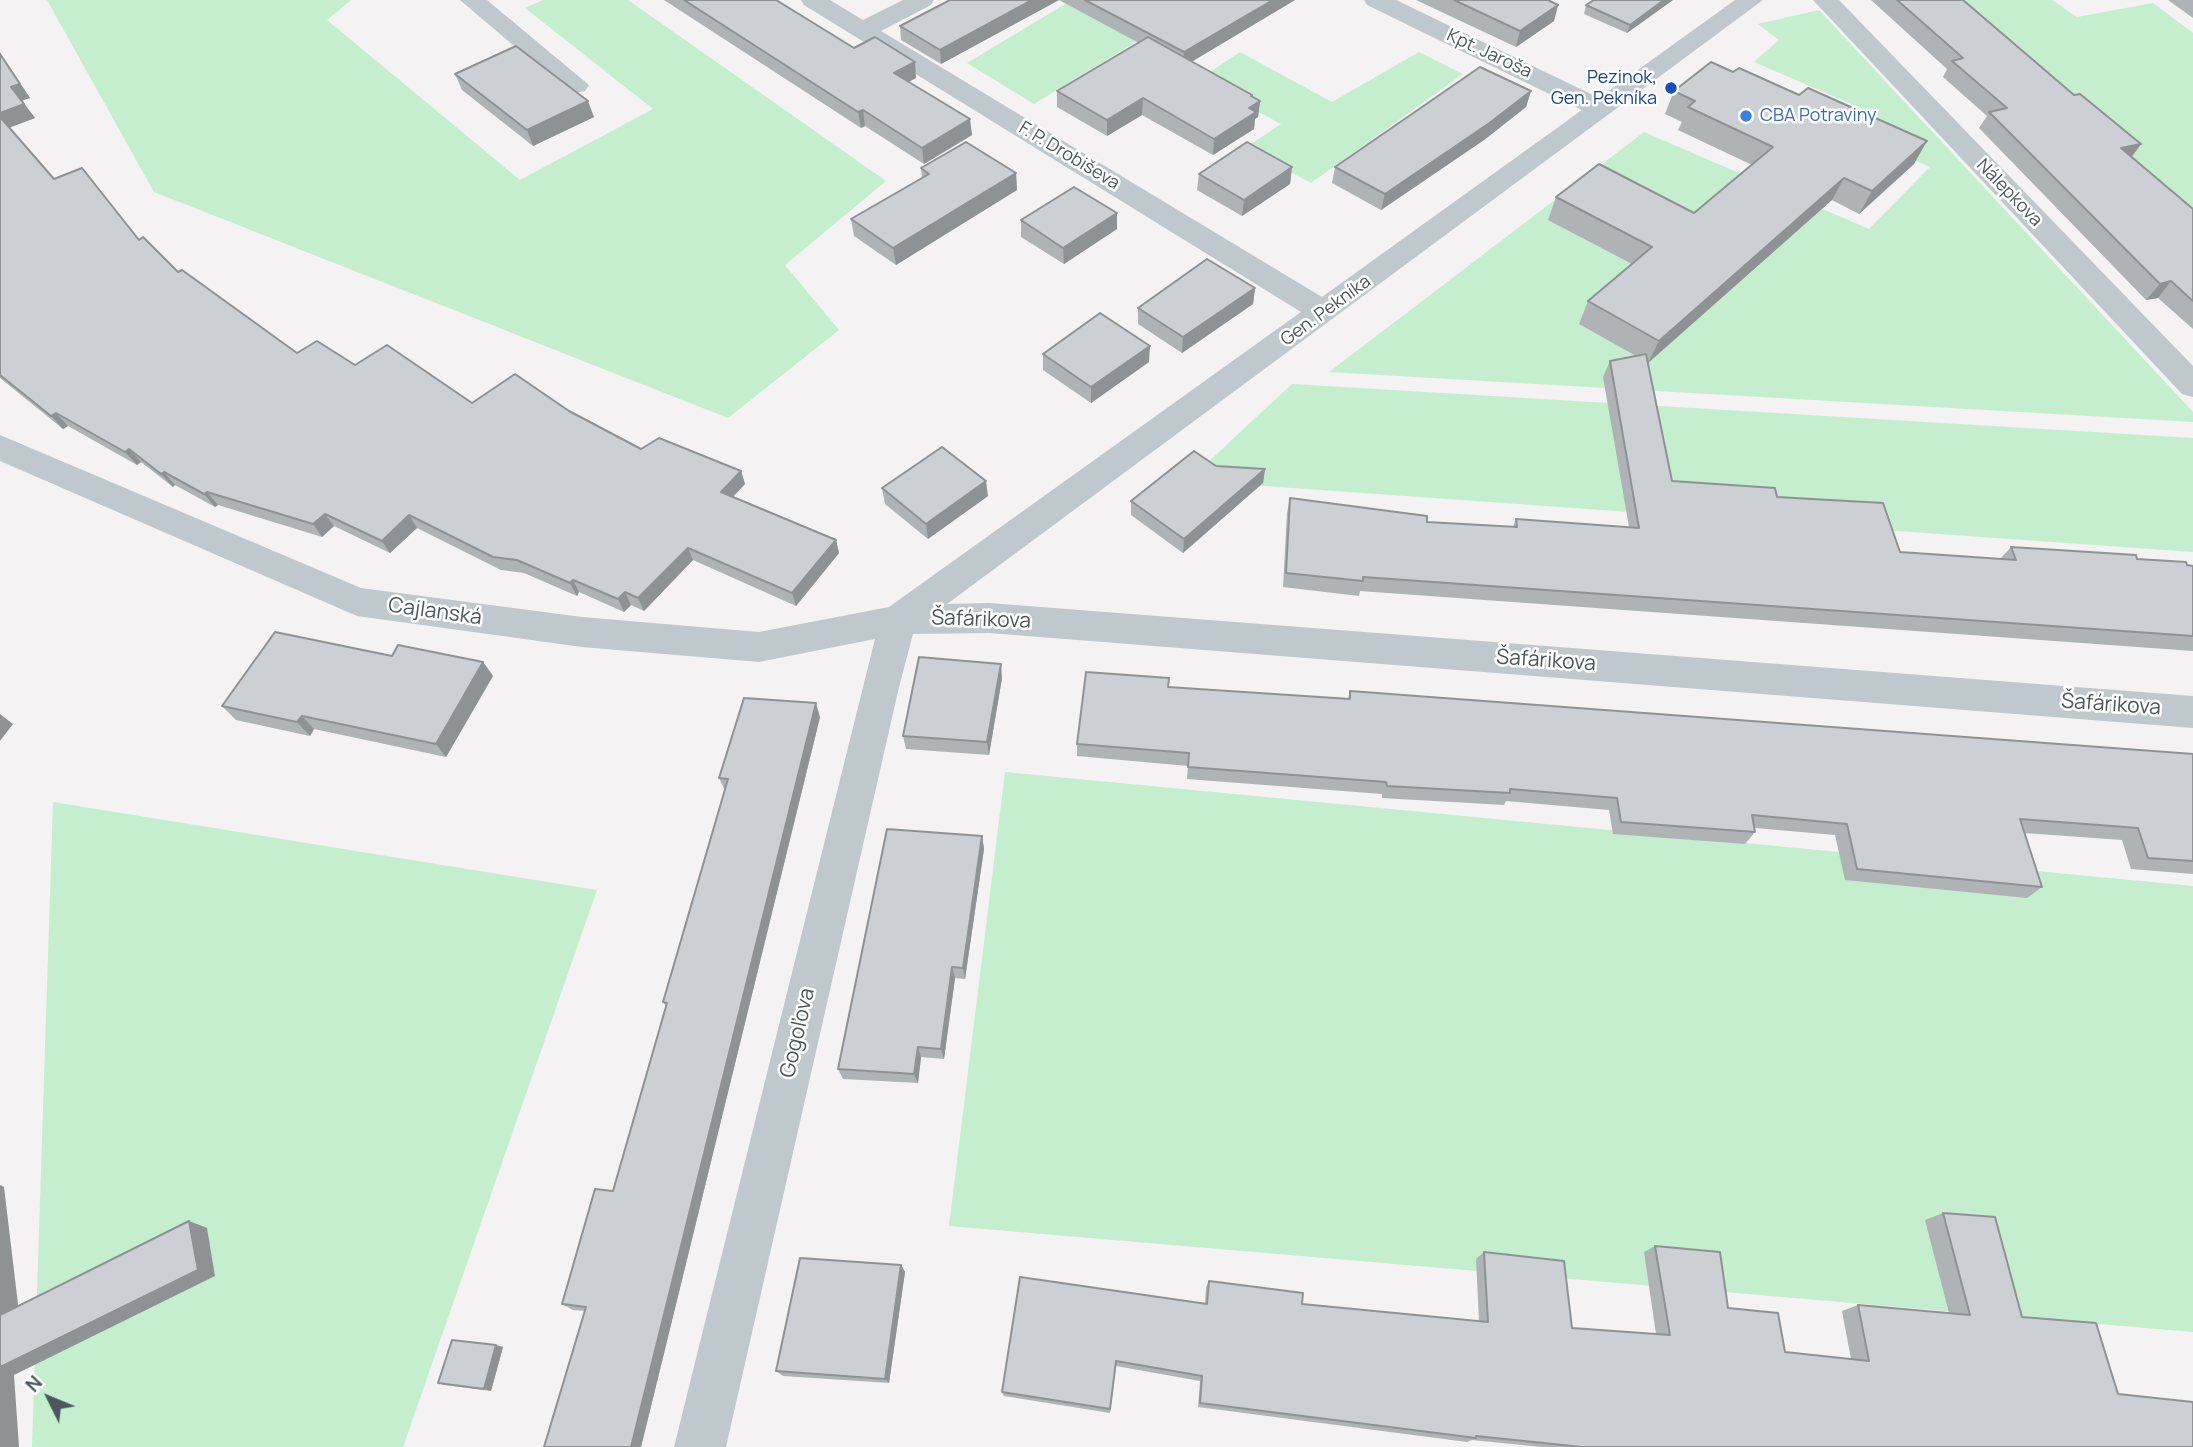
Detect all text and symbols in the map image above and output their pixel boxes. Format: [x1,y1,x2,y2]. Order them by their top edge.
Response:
street label: Kpt. Jaroša [1443,25,1535,83]
place label: Pezinok, Gen. Pekníka [1551,67,1657,110]
marker: Pezinok, Gen. Pekníka [1663,80,1679,96]
place label: CBA Potraviny [1760,105,1877,127]
marker: CBA Potraviny [1738,108,1754,124]
street label: F. P. Drobiševa [1015,118,1123,194]
street label: Nálepkova [1972,155,2046,231]
street label: Gen. Pekníka [1277,271,1375,351]
street label: Cajlanská [387,593,483,631]
street label: Šafárikova [931,606,1031,634]
street label: Šafárikova [1495,645,1597,677]
street label: Šafárikova [2060,689,2162,721]
street label: Gogoľova [775,986,821,1080]
north arrow [14,1363,84,1433]
text: N [19,1370,48,1398]

